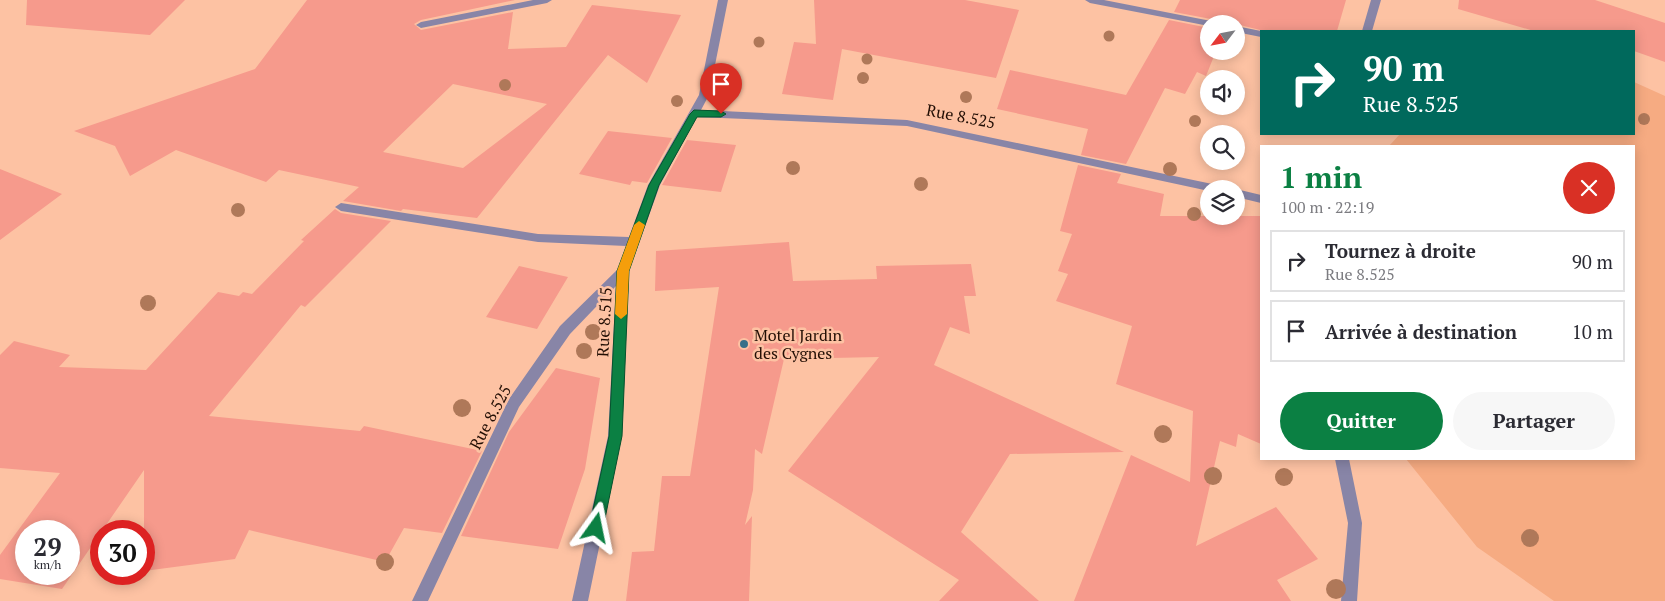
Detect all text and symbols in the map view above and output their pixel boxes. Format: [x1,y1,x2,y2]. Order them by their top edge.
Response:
north arrow [1200,15,1245,60]
map controls [1200,15,1245,225]
text: 90 m [1363,45,1444,91]
icon: right [1280,50,1345,115]
pin [700,63,742,114]
icon: arrive [707,70,735,98]
button: sound [1200,70,1245,115]
text: Rue 8.525 [1363,89,1459,118]
street label: Rue 8.525 [925,99,997,133]
button: search [1200,125,1245,170]
text: 1 min [1280,157,1362,197]
button: close [1563,162,1615,214]
button: layers [1200,180,1245,225]
text: 100 m · 22:19 [1280,196,1374,218]
text: Tournez à droite [1325,238,1476,263]
icon: right [1282,247,1310,275]
text: 90 m [1572,249,1613,274]
text: Rue 8.525 [1325,263,1395,285]
street label: Rue 8.515 [591,287,617,357]
icon: arrive [1282,317,1310,345]
text: Arrivée à destination [1325,319,1517,344]
text: 10 m [1572,319,1613,344]
place label: Motel Jardin des Cygnes [754,324,843,364]
marker: Motel Jardin des Cygnes [738,338,750,350]
street label: Rue 8.525 [464,381,516,453]
button: Quitter [1280,392,1443,450]
button: Partager [1453,392,1615,450]
position arrow [569,501,621,553]
speed limit sign: 30 [90,520,155,585]
text: 29 [33,530,62,563]
text: km/h [34,557,61,572]

